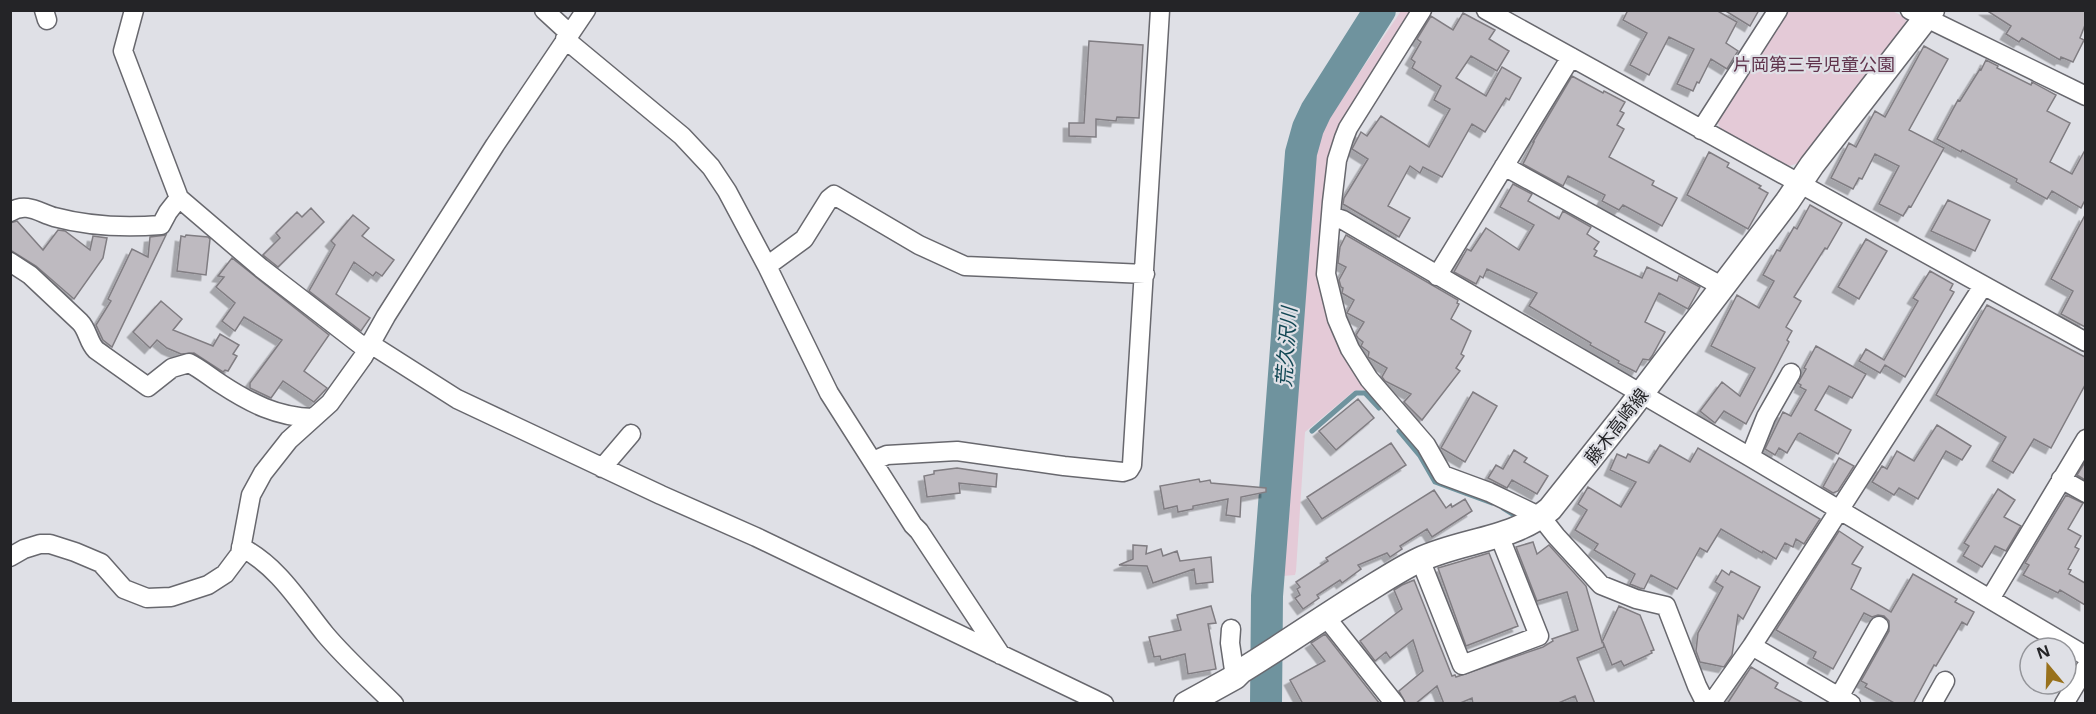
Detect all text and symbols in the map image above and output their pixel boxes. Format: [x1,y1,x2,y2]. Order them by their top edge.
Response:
park label: 片岡第三号児童公園 [1733,52,1895,76]
water label: 荒久沢川 [1270,304,1302,388]
street label: 藤木高崎線 [1579,383,1653,469]
north arrow [2018,636,2078,696]
text: N [2033,639,2053,664]

